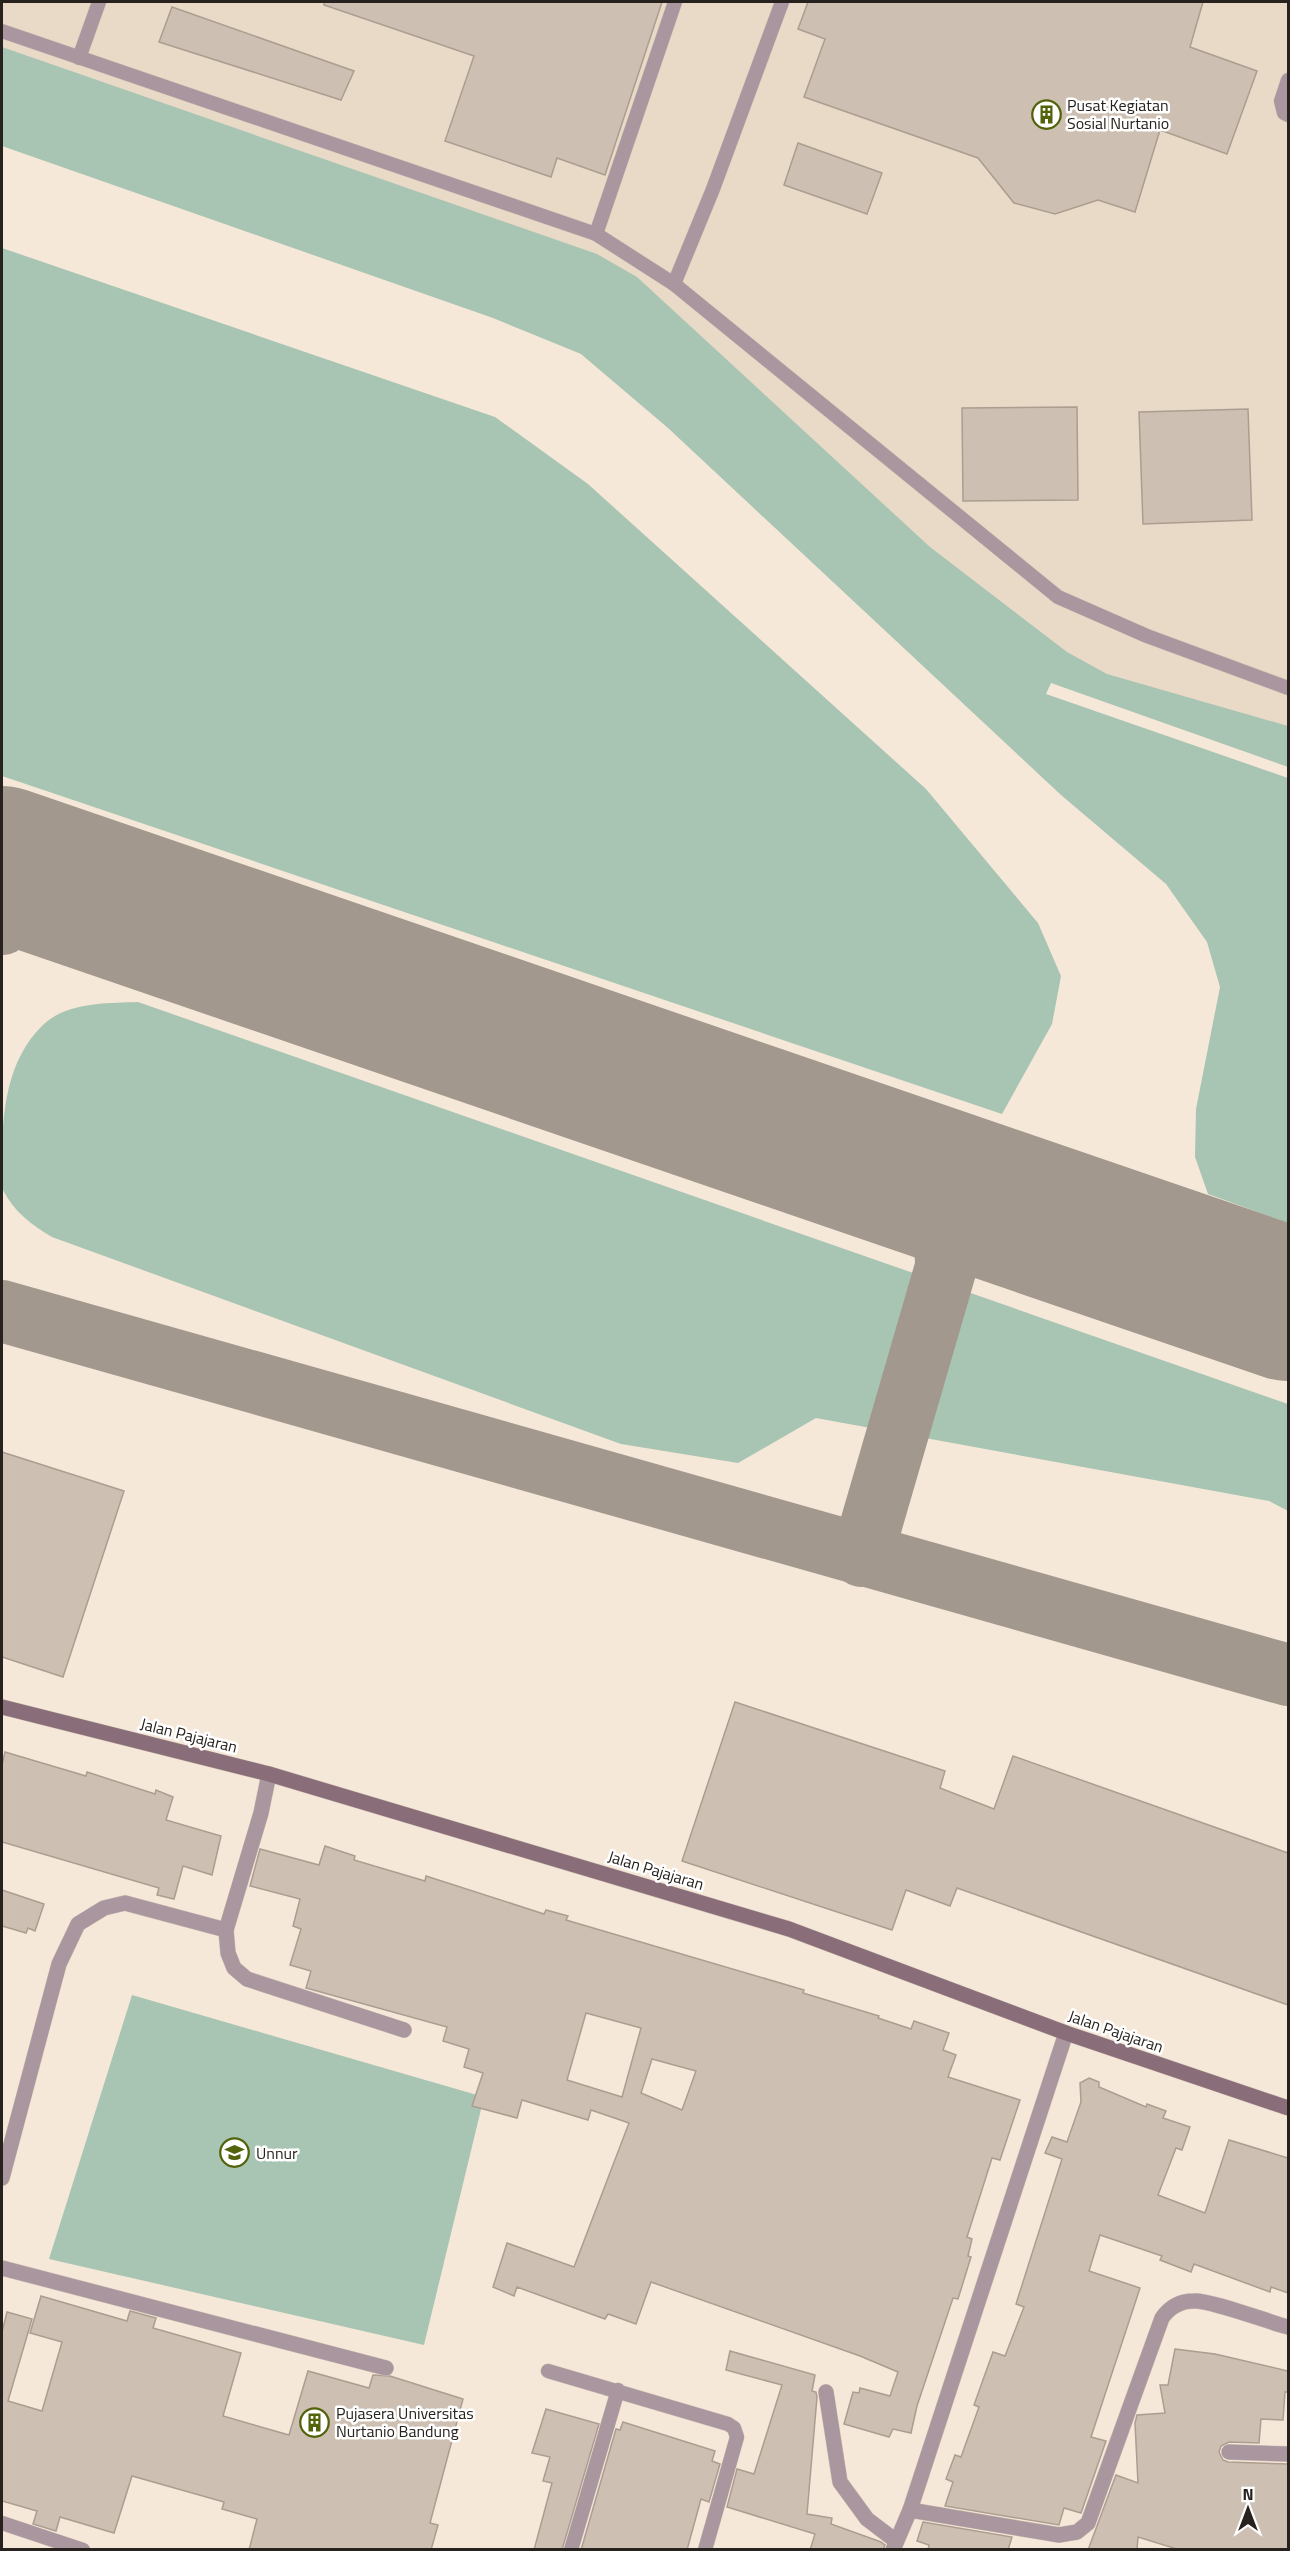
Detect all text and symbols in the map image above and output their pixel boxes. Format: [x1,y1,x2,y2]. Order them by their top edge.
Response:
place label: Pusat Kegiatan Sosial Nurtanio [1067,93,1169,135]
building icon: Pusat Kegiatan Sosial Nurtanio [1030,98,1062,130]
street label: Jalan Pajajaran [138,1711,240,1759]
street label: Jalan Pajajaran [605,1844,707,1896]
street label: Jalan Pajajaran [1065,2004,1167,2058]
school or university icon: Unnur [219,2137,251,2169]
place label: Unnur [256,2141,298,2165]
place label: Pujasera Universitas Nurtanio Bandung [336,2401,474,2443]
building icon: Pujasera Universitas Nurtanio Bandung [299,2406,331,2438]
north arrow [1218,2479,1278,2539]
text: N [1242,2482,1254,2506]

